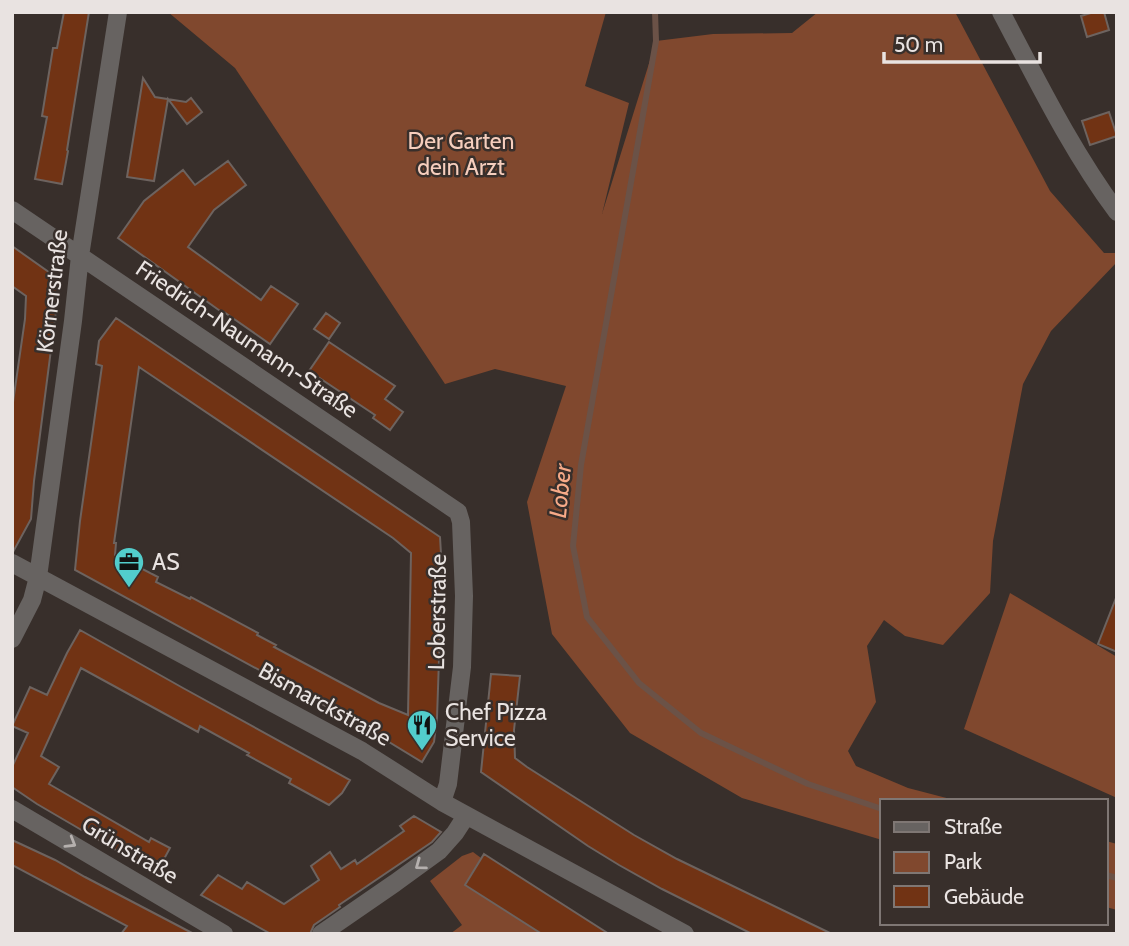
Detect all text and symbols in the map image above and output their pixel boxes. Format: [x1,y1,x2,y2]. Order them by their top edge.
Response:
scale bar [884,21,1040,65]
text: 50 m [894,32,943,57]
park label: Der Garten dein Arzt [408,127,514,181]
street label: Körnerstraße [31,227,74,354]
street label: Friedrich-Naumann-Straße [131,254,364,424]
water label: Lober [543,461,577,519]
office icon: AS [112,545,146,589]
place label: AS [152,548,180,576]
street label: Loberstraße [422,553,452,670]
street label: Bismarckstraße [254,656,396,752]
place label: Chef Pizza Service [445,698,547,752]
restaurant icon: Chef Pizza Service [405,708,439,752]
legend [880,799,1108,925]
street label: Grünstraße [77,810,184,890]
text: Straße [944,814,1003,839]
one-way arrow [63,835,76,848]
text: Park [944,849,982,874]
one-way arrow [415,857,428,869]
text: Gebäude [944,884,1024,909]

